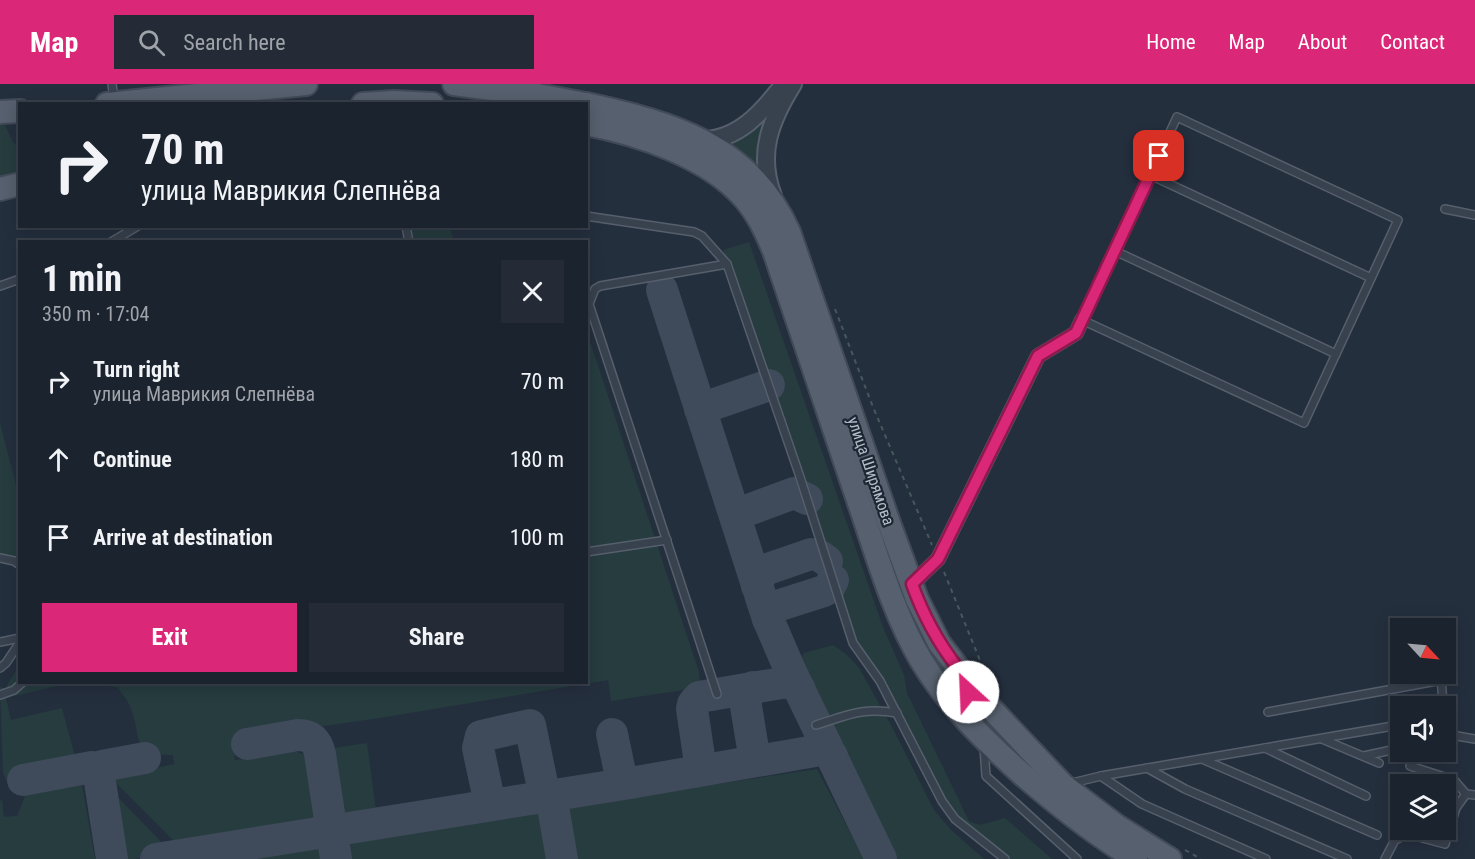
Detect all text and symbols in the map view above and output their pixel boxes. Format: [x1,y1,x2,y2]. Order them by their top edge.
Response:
search box [114,15,534,69]
text: Map [30,26,78,59]
icon: search [135,26,168,59]
text: Search here [183,30,286,55]
text: Home [1146,30,1196,54]
text: Map [1229,30,1265,54]
text: About [1298,30,1347,54]
text: Contact [1380,30,1445,54]
text: 70 m [141,125,224,174]
icon: right [42,126,120,204]
pin [1133,130,1184,181]
icon: arrive [1142,139,1175,172]
text: улица Маврикия Слепнёва [141,175,441,207]
text: 1 min [42,258,122,300]
button: close [501,260,564,323]
text: 350 m · 17:04 [42,302,149,326]
text: Turn right [93,357,180,382]
icon: right [42,365,75,398]
text: 70 m [521,369,564,394]
text: улица Маврикия Слепнёва [93,382,315,406]
street label: улица Ширямова [844,414,898,528]
icon: ahead [42,443,75,476]
text: Continue [93,447,172,472]
text: 180 m [510,447,564,472]
icon: arrive [42,521,75,554]
text: Arrive at destination [93,525,273,550]
text: 100 m [510,525,564,550]
button: Exit [42,603,297,672]
button: Share [309,603,564,672]
north arrow [1390,618,1456,684]
map controls [1390,618,1456,840]
position arrow [936,660,1000,724]
button: sound [1390,696,1456,762]
button: layers [1390,774,1456,840]

